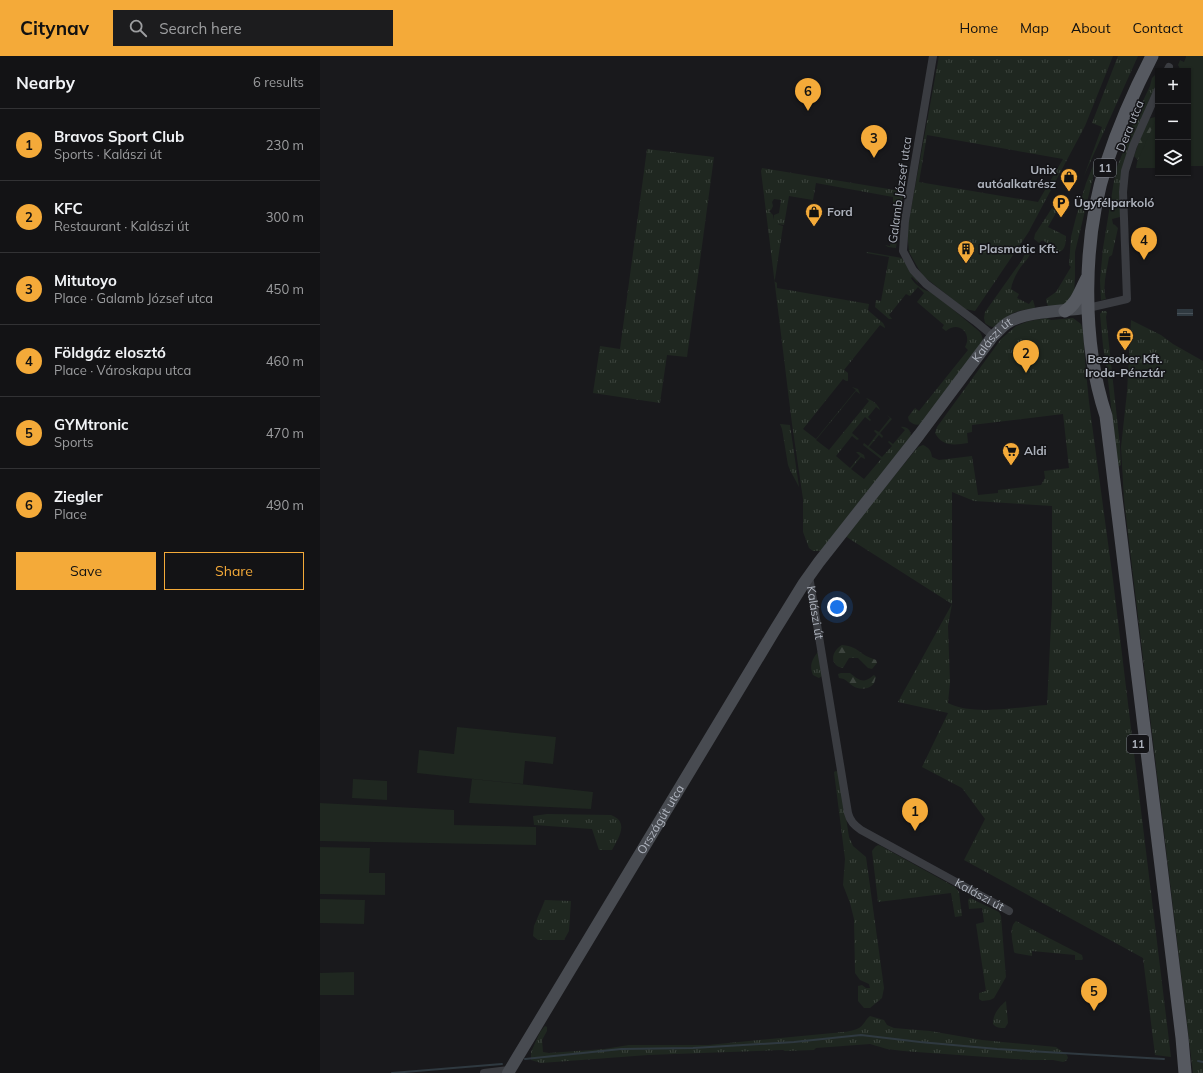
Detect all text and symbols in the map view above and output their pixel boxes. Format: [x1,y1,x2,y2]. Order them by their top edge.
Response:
search box [113,10,393,46]
text: Citynav [20,16,89,40]
icon: search [127,17,149,39]
text: Search here [159,19,242,38]
text: Home [959,19,998,37]
text: Map [1020,19,1049,37]
text: About [1071,19,1111,37]
text: Contact [1133,19,1183,37]
map controls [1155,68,1191,176]
button: + [1155,68,1191,104]
text: Nearby [16,72,75,93]
text: 6 results [253,74,304,90]
pin: 6 [795,78,821,111]
street label: Dera utca [1112,98,1147,154]
button: − [1155,104,1191,140]
pin: 3 [861,125,887,158]
text: Bravos Sport Club [54,127,184,146]
street label: Galamb József utca [885,136,914,244]
text: 1 [25,137,33,153]
text: 230 m [266,137,304,153]
button: layers [1155,140,1191,176]
text: Sports · Kalászi út [54,146,162,162]
road number: 11 [1094,159,1116,177]
place label: Unix autóalkatrész [977,162,1056,191]
shop icon: Unix autóalkatrész [1059,167,1079,192]
parking icon: Ügyfélparkoló [1051,193,1071,218]
place label: Ügyfélparkoló [1074,195,1154,210]
text: KFC [54,199,83,218]
shop icon: Ford [804,202,824,227]
place label: Ford [827,204,853,219]
text: 2 [25,209,33,225]
text: 300 m [266,209,304,225]
text: Restaurant · Kalászi út [54,218,189,234]
pin: 4 [1131,227,1157,260]
building icon: Plasmatic Kft. [956,239,976,264]
place label: Plasmatic Kft. [979,241,1059,256]
text: Mitutoyo [54,271,117,290]
text: 3 [25,281,33,297]
text: 450 m [266,281,304,297]
text: Place · Galamb József utca [54,290,213,306]
street label: Kalászi út [968,314,1015,365]
office icon: Bezsoker Kft. Iroda-Pénztár [1115,326,1135,351]
pin: 2 [1013,340,1039,373]
text: Földgáz elosztó [54,343,166,362]
place label: Bezsoker Kft. Iroda-Pénztár [1085,351,1165,380]
text: 4 [25,353,33,369]
text: 460 m [266,353,304,369]
text: Place · Városkapu utca [54,362,191,378]
text: GYMtronic [54,415,129,434]
text: 5 [25,425,33,441]
text: 470 m [266,425,304,441]
text: Sports [54,434,93,450]
supermarket icon: Aldi [1001,441,1021,466]
place label: Aldi [1024,443,1047,458]
text: Ziegler [54,487,103,506]
text: 6 [25,497,33,513]
text: 490 m [266,497,304,513]
text: Place [54,506,87,522]
button: Save [16,552,156,590]
button: Share [164,552,304,590]
street label: Kalászi út [804,584,827,640]
your location [827,597,847,617]
road number: 11 [1127,735,1149,753]
street label: Országút utca [634,782,687,857]
pin: 1 [902,798,928,831]
street label: Kalászi út [952,875,1007,914]
pin: 5 [1081,978,1107,1011]

